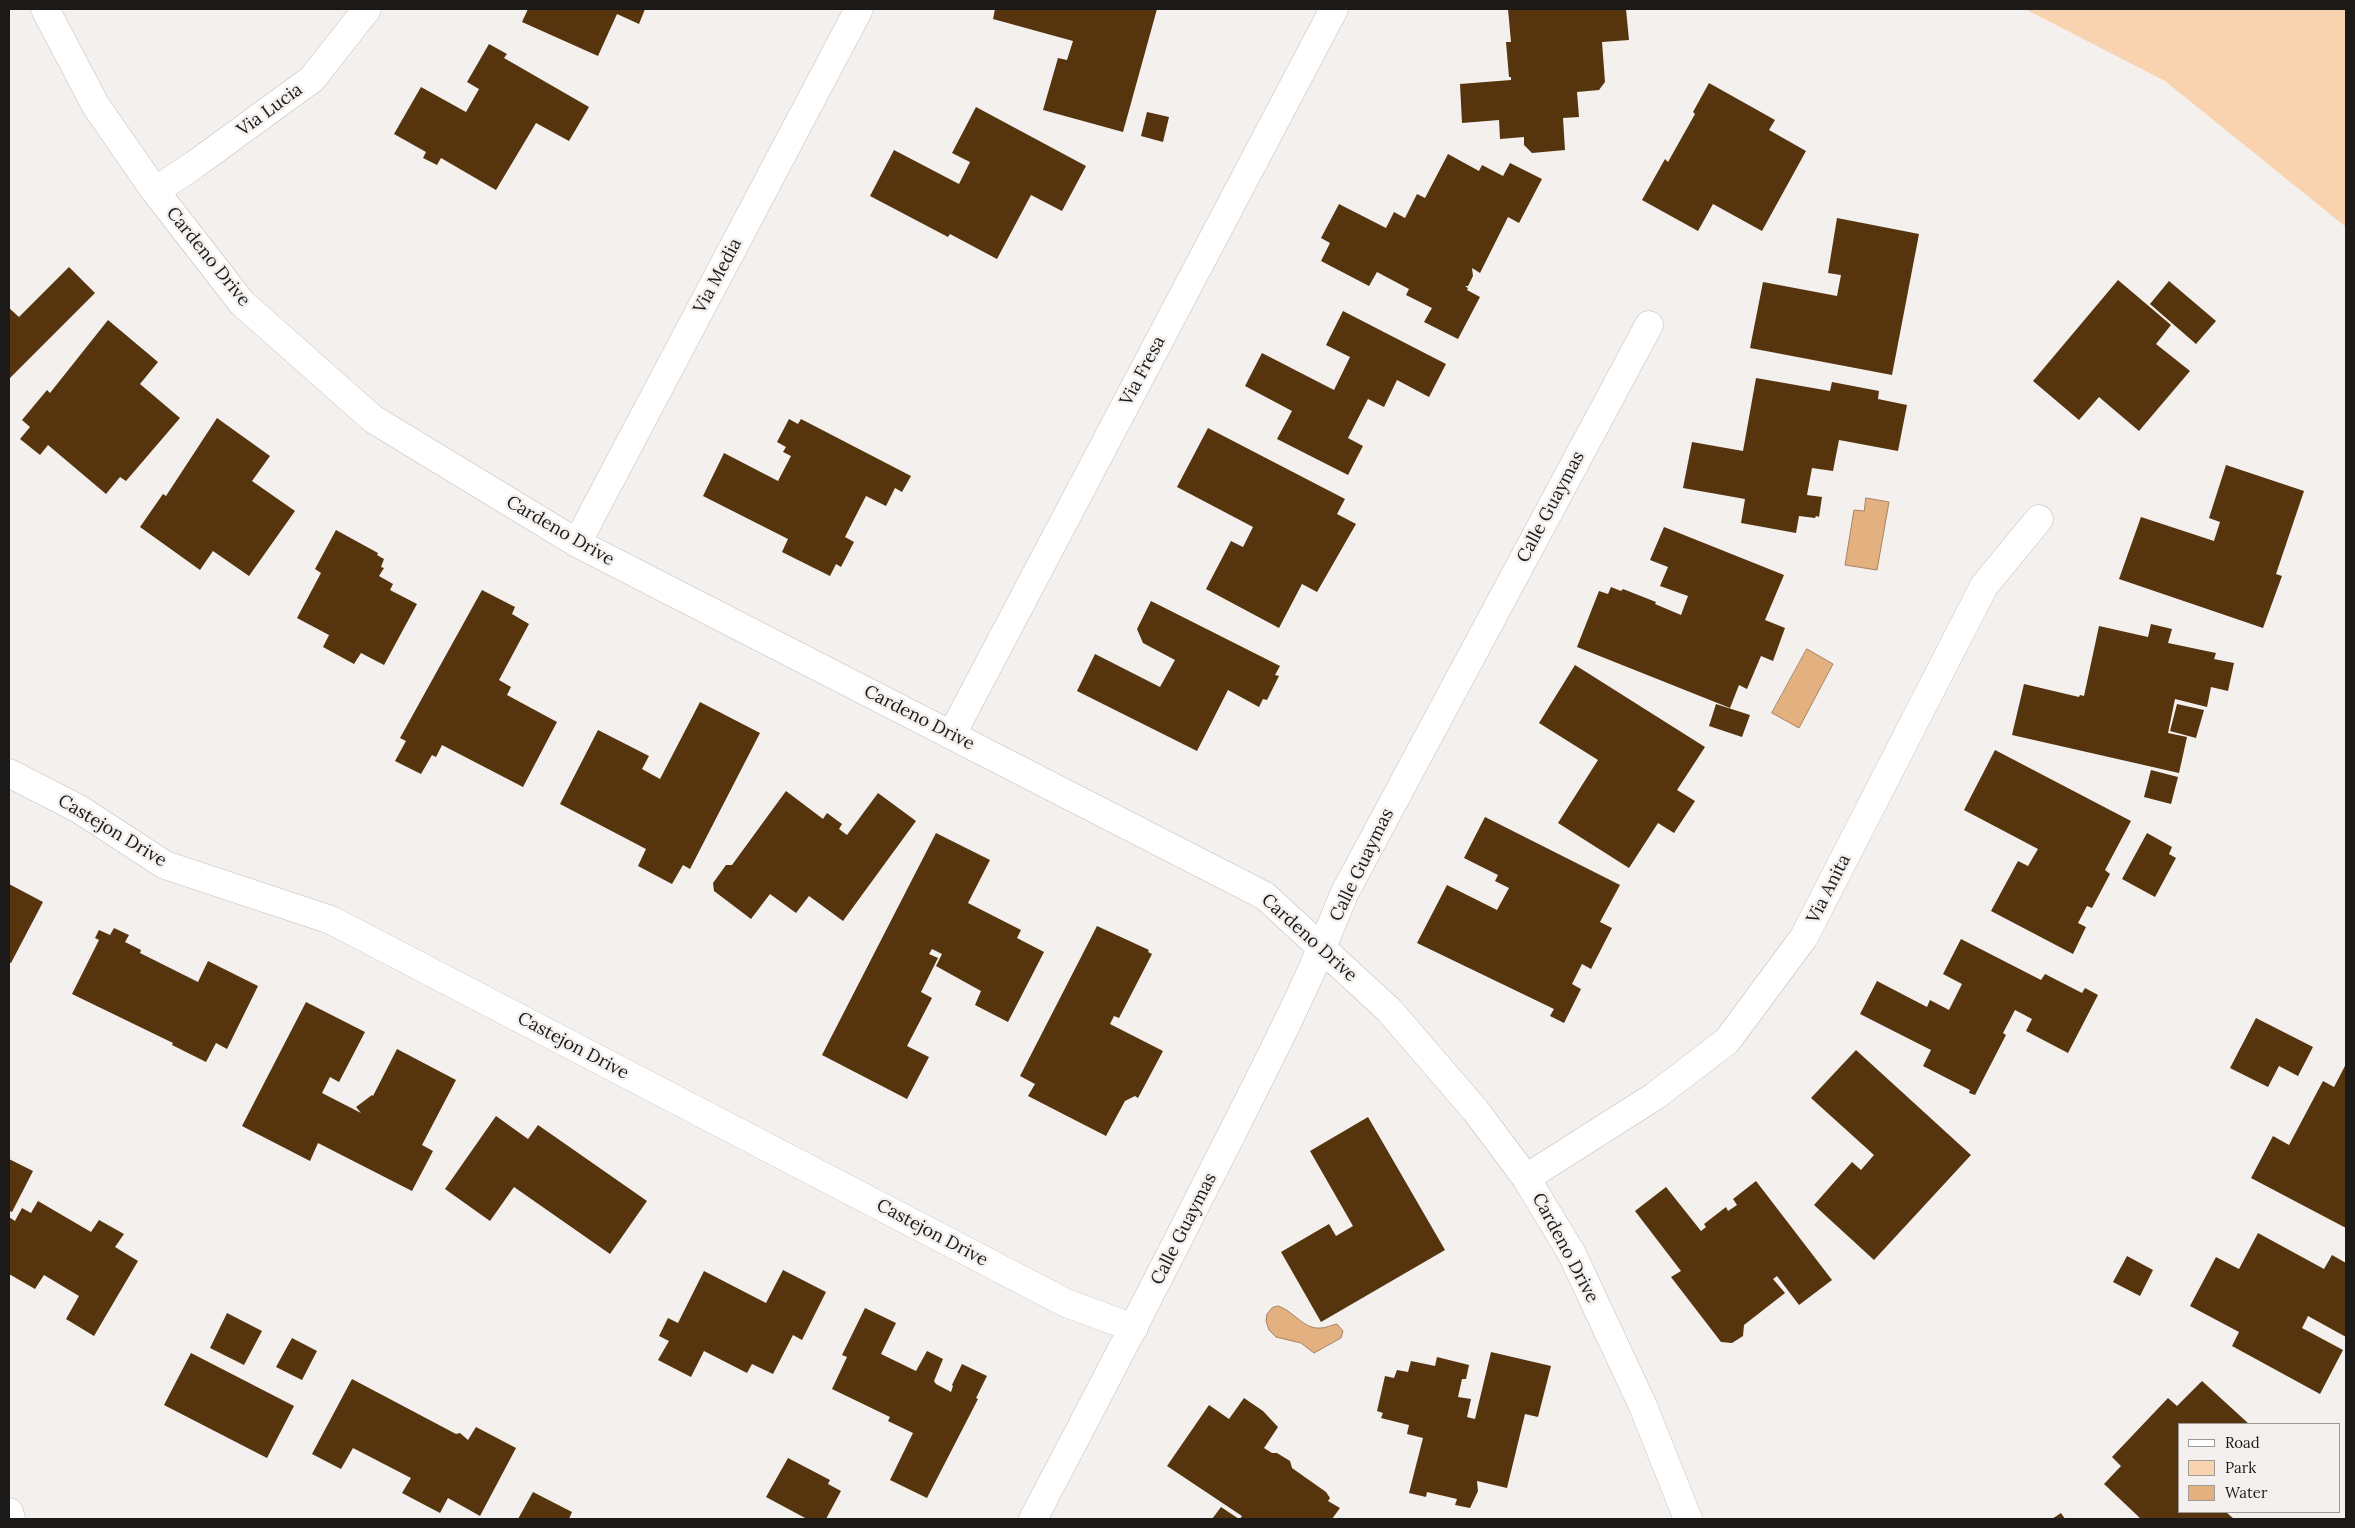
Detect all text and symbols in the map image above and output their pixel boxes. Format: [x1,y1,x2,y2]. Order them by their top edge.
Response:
street label: Via Lucia [233,79,307,141]
street label: Cardeno Drive [161,203,255,311]
street label: Via Media [689,235,747,317]
street label: Via Fresa [1116,333,1170,409]
street label: Calle Guaymas [1513,448,1589,566]
street label: Cardeno Drive [502,491,618,571]
street label: Cardeno Drive [860,681,978,755]
street label: Castejon Drive [54,790,170,872]
street label: Calle Guaymas [1325,805,1399,925]
street label: Via Anita [1802,851,1856,927]
street label: Cardeno Drive [1257,889,1361,987]
street label: Castejon Drive [514,1008,632,1084]
street label: Calle Guaymas [1146,1169,1222,1289]
street label: Cardeno Drive [1527,1189,1603,1307]
street label: Castejon Drive [873,1195,991,1271]
legend [2178,1423,2340,1513]
text: Road [2225,1433,2260,1452]
text: Park [2225,1458,2256,1477]
text: Water [2225,1483,2267,1502]

